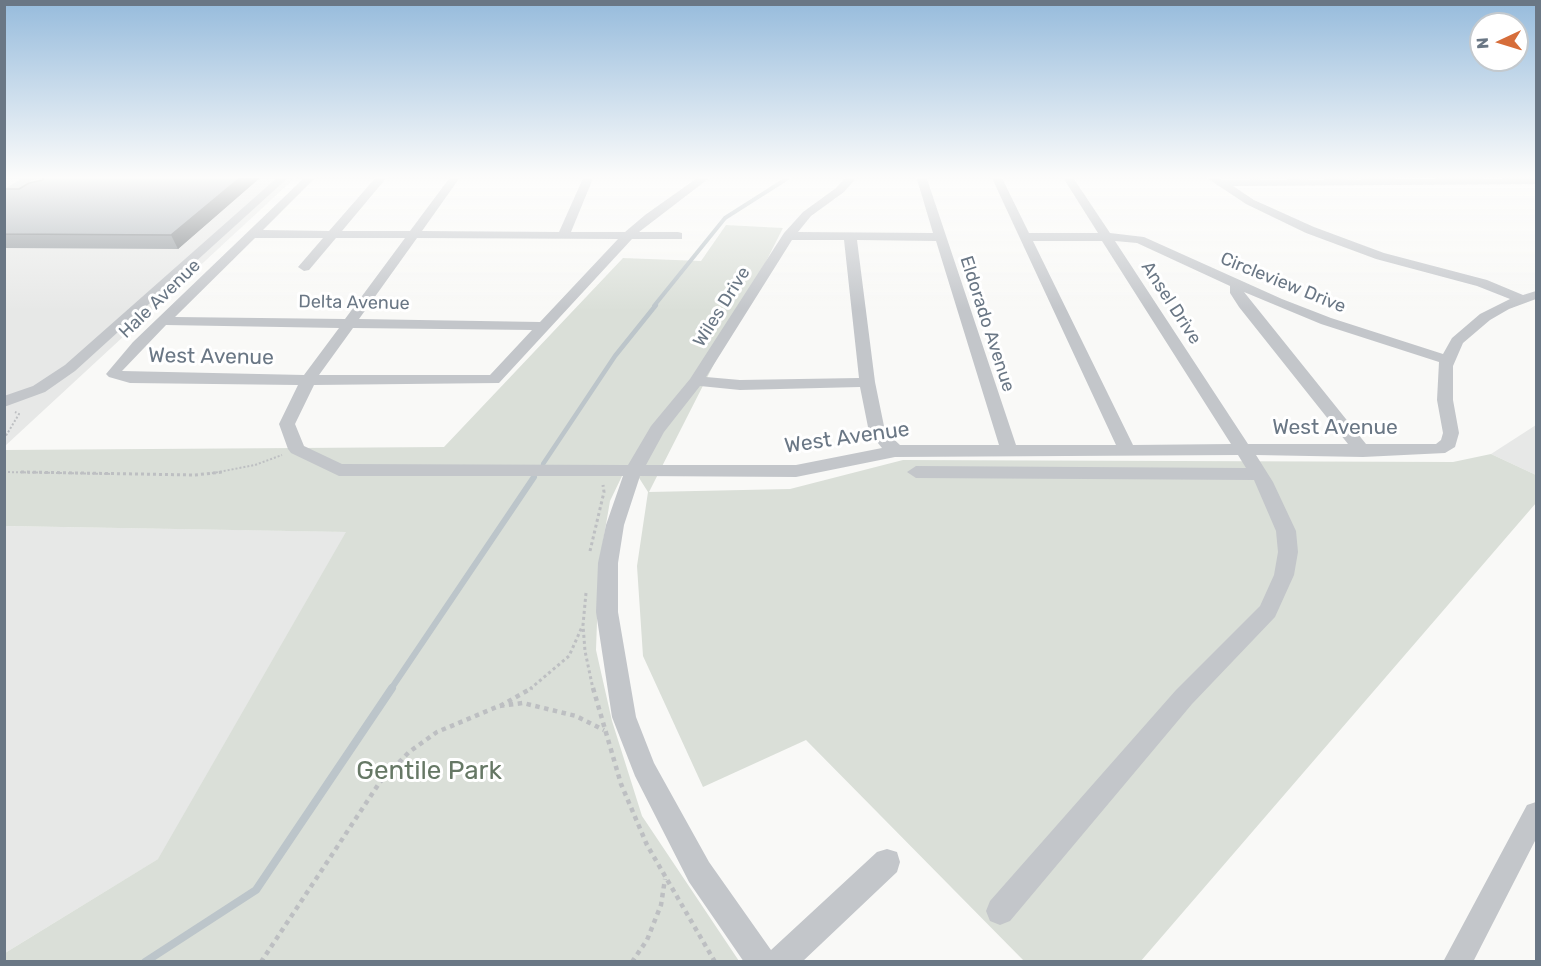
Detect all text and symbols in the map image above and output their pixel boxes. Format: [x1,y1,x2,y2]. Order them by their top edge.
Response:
north arrow [1469,12,1529,72]
text: N [1473,37,1492,50]
street label: Circleview Drive [1217,248,1349,318]
street label: Eldorado Avenue [955,253,1019,395]
street label: Hale Avenue [115,255,205,343]
street label: Ansel Drive [1136,258,1206,348]
street label: Wiles Drive [689,263,755,351]
street label: Delta Avenue [298,291,410,315]
street label: West Avenue [148,343,274,371]
street label: West Avenue [1272,415,1398,441]
street label: West Avenue [783,417,911,459]
park label: Gentile Park [356,755,502,787]

